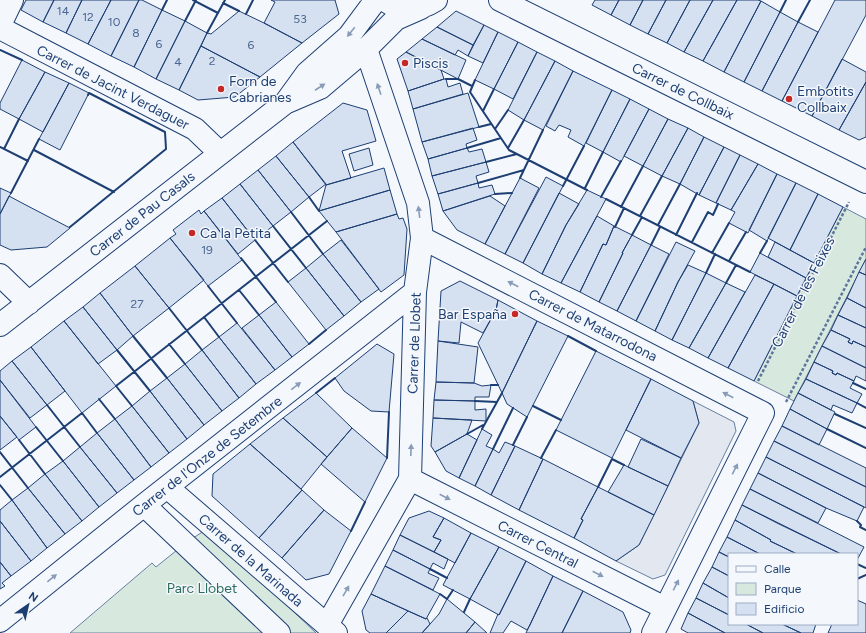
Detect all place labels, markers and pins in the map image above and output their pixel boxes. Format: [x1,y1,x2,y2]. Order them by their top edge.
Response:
place label: Piscis [413,55,448,72]
marker: Piscis [400,58,410,68]
place label: Forn de Cabrianes [229,73,292,106]
place label: Embotits Collbaix [797,83,854,116]
marker: Forn de Cabrianes [216,84,226,94]
marker: Embotits Collbaix [784,94,794,104]
place label: Ca la Petita [200,225,271,242]
marker: Ca la Petita [187,228,197,238]
place label: Bar España [438,306,507,323]
marker: Bar España [510,309,520,319]

